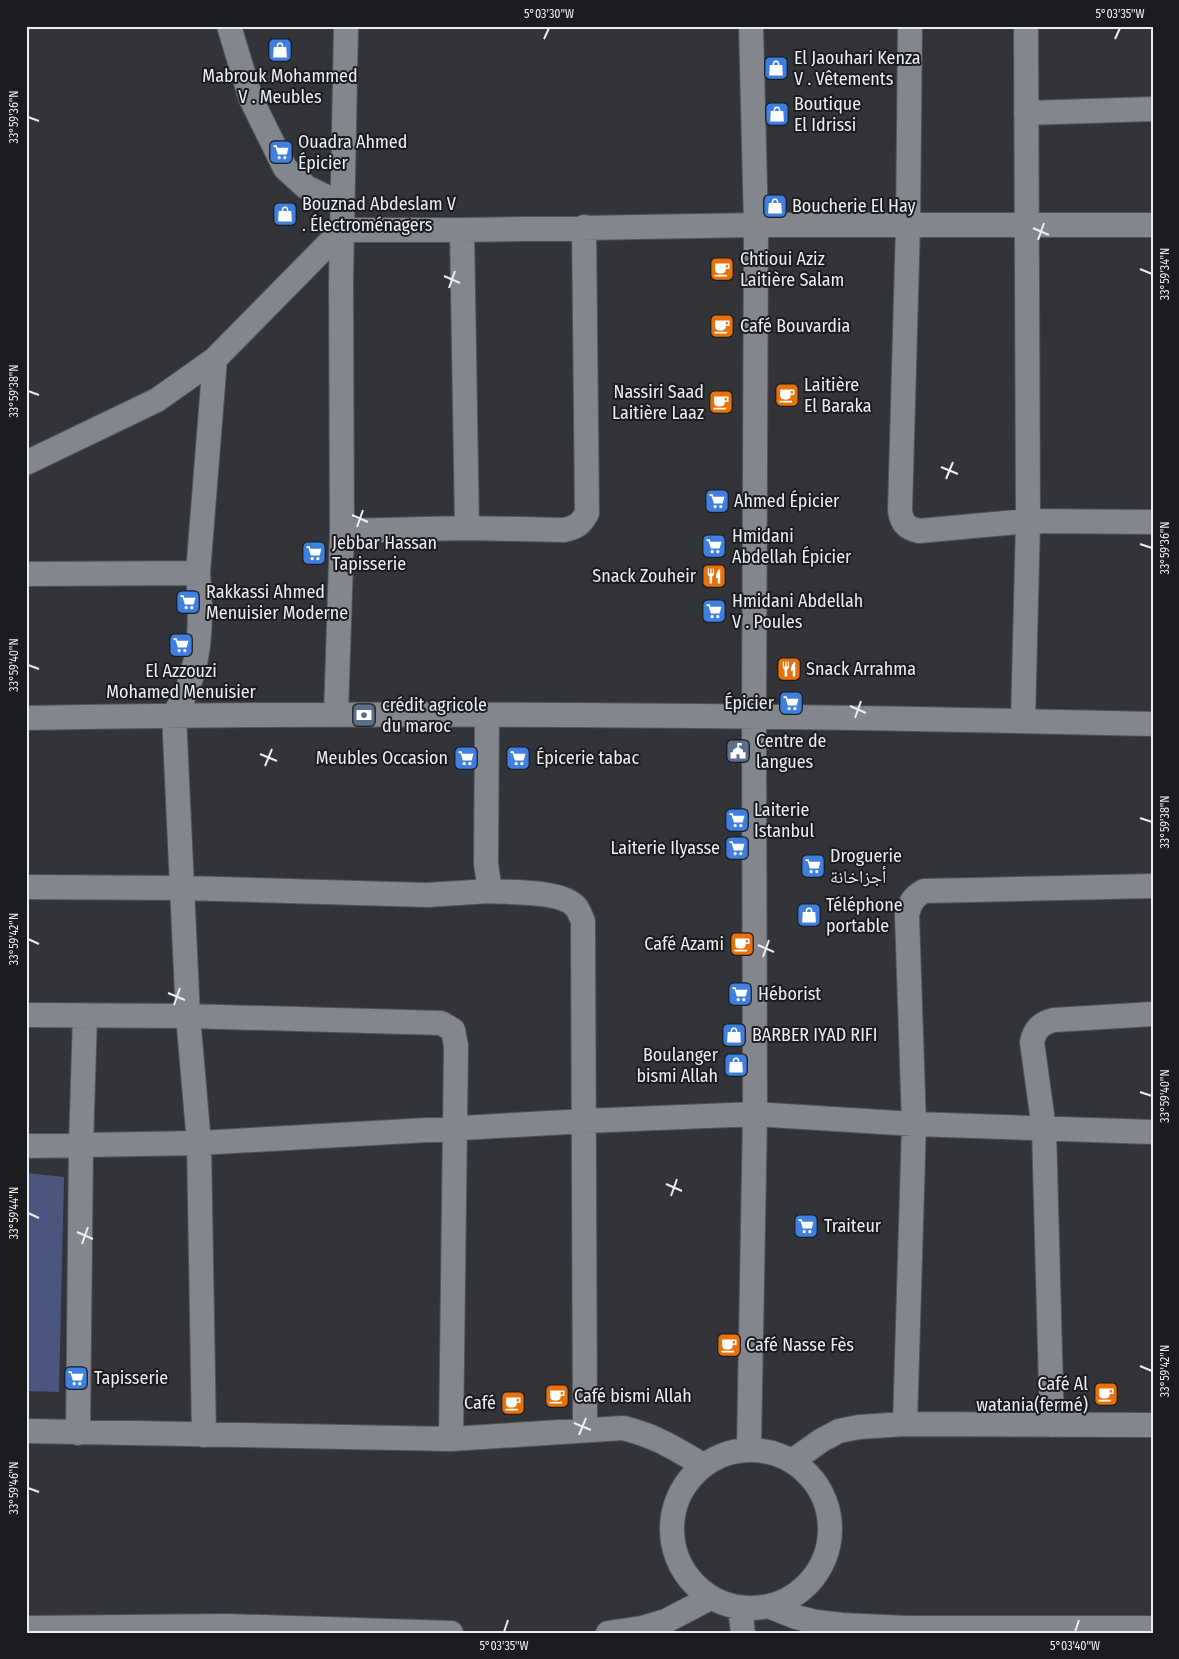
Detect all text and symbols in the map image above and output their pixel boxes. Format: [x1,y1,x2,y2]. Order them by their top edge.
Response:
text: 5°03'30"W [524,7,574,21]
text: 5°03'35"W [1095,7,1145,21]
shop icon: Mabrouk Mohammed V . Meubles [267,37,293,63]
place label: El Jaouhari Kenza V . Vêtements [794,47,921,90]
shop icon: El Jaouhari Kenza V . Vêtements [763,55,789,81]
place label: Mabrouk Mohammed V . Meubles [202,65,358,108]
text: 33°59'36"N [7,91,21,143]
place label: Boutique El Idrissi [794,93,861,136]
shop icon: Boutique El Idrissi [764,101,790,127]
place label: Ouadra Ahmed Épicier [298,131,407,174]
supermarket icon: Ouadra Ahmed Épicier [268,139,294,165]
place label: Bouznad Abdeslam V . Électroménagers [302,193,457,236]
shop icon: Boucherie El Hay [762,193,788,219]
place label: Boucherie El Hay [792,195,916,217]
shop icon: Bouznad Abdeslam V . Électroménagers [272,201,298,227]
place label: Chtioui Aziz Laitière Salam [740,248,844,291]
text: 33°59'34"N [1158,248,1172,300]
cafe icon: Chtioui Aziz Laitière Salam [709,256,735,282]
cafe icon: Café Bouvardia [709,313,735,339]
place label: Café Bouvardia [740,315,851,337]
text: 33°59'38"N [7,364,21,418]
place label: Laitière El Baraka [804,374,872,417]
place label: Nassiri Saad Laitière Laaz [612,381,704,424]
cafe icon: Laitière El Baraka [774,382,800,408]
cafe icon: Nassiri Saad Laitière Laaz [708,389,734,415]
supermarket icon: Ahmed Épicier [704,488,730,514]
place label: Ahmed Épicier [734,489,840,512]
text: 33°59'36"N [1158,522,1172,574]
place label: Hmidani Abdellah Épicier [732,525,852,568]
place label: Jebbar Hassan Tapisserie [332,532,437,575]
supermarket icon: Hmidani Abdellah Épicier [701,533,727,559]
supermarket icon: Jebbar Hassan Tapisserie [301,540,327,566]
restaurant icon: Snack Zouheir [701,563,727,589]
place label: Snack Zouheir [592,565,697,587]
place label: Rakkassi Ahmed Menuisier Moderne [206,581,348,624]
supermarket icon: Rakkassi Ahmed Menuisier Moderne [175,589,201,615]
place label: Hmidani Abdellah V . Poules [732,590,863,633]
supermarket icon: Hmidani Abdellah V . Poules [701,598,727,624]
supermarket icon: El Azzouzi Mohamed Menuisier [168,632,194,658]
text: 33°59'40"N [7,638,21,692]
restaurant icon: Snack Arrahma [776,656,802,682]
place label: Snack Arrahma [806,658,916,680]
place label: El Azzouzi Mohamed Menuisier [106,660,257,703]
supermarket icon: Épicier [778,690,804,716]
place label: Épicier [724,691,775,714]
place label: crédit agricole du maroc [382,694,487,737]
bank icon: crédit agricole du maroc [351,702,377,728]
place label: Centre de langues [756,730,827,773]
public building icon: Centre de langues [725,738,751,764]
supermarket icon: Meubles Occasion [453,745,479,771]
supermarket icon: Épicerie tabac [505,745,531,771]
place label: Épicerie tabac [536,746,639,769]
place label: Meubles Occasion [316,747,448,769]
text: 33°59'38"N [1158,795,1172,849]
place label: Laiterie Istanbul [754,799,814,842]
supermarket icon: Laiterie Istanbul [724,807,750,833]
supermarket icon: Laiterie Ilyasse [724,835,750,861]
place label: Laiterie Ilyasse [611,837,720,859]
place label: Droguerie أجزاخانة [830,845,902,888]
supermarket icon: Droguerie أجزاخانة [800,853,826,879]
place label: Téléphone portable [826,894,903,937]
shop icon: Téléphone portable [796,902,822,928]
text: 33°59'42"N [7,913,21,965]
cafe icon: Café Azami [729,931,755,957]
place label: Café Azami [644,933,724,955]
supermarket icon: Héborist [727,981,753,1007]
place label: Héborist [758,983,821,1005]
shop icon: BARBER IYAD RIFI [721,1022,747,1048]
place label: BARBER IYAD RIFI [752,1024,877,1046]
place label: Boulanger bismi Allah [636,1044,719,1087]
shop icon: Boulanger bismi Allah [723,1052,749,1078]
text: 33°59'40"N [1158,1069,1172,1123]
text: 33°59'44"N [7,1187,21,1239]
supermarket icon: Traiteur [793,1213,819,1239]
place label: Traiteur [824,1215,882,1237]
cafe icon: Café Nasse Fès [716,1332,742,1358]
place label: Café Nasse Fès [746,1334,854,1356]
text: 33°59'42"N [1158,1345,1172,1397]
supermarket icon: Tapisserie [63,1365,89,1391]
place label: Tapisserie [94,1367,168,1389]
place label: Café Al watania(fermé) [976,1373,1088,1416]
cafe icon: Café Al watania(fermé) [1093,1381,1119,1407]
cafe icon: Café bismi Allah [544,1383,570,1409]
place label: Café bismi Allah [574,1385,692,1407]
cafe icon: Café [500,1390,526,1416]
place label: Café [464,1392,496,1414]
text: 33°59'46"N [7,1462,21,1514]
text: 5°03'35"W [479,1639,529,1653]
text: 5°03'40"W [1050,1639,1100,1653]

